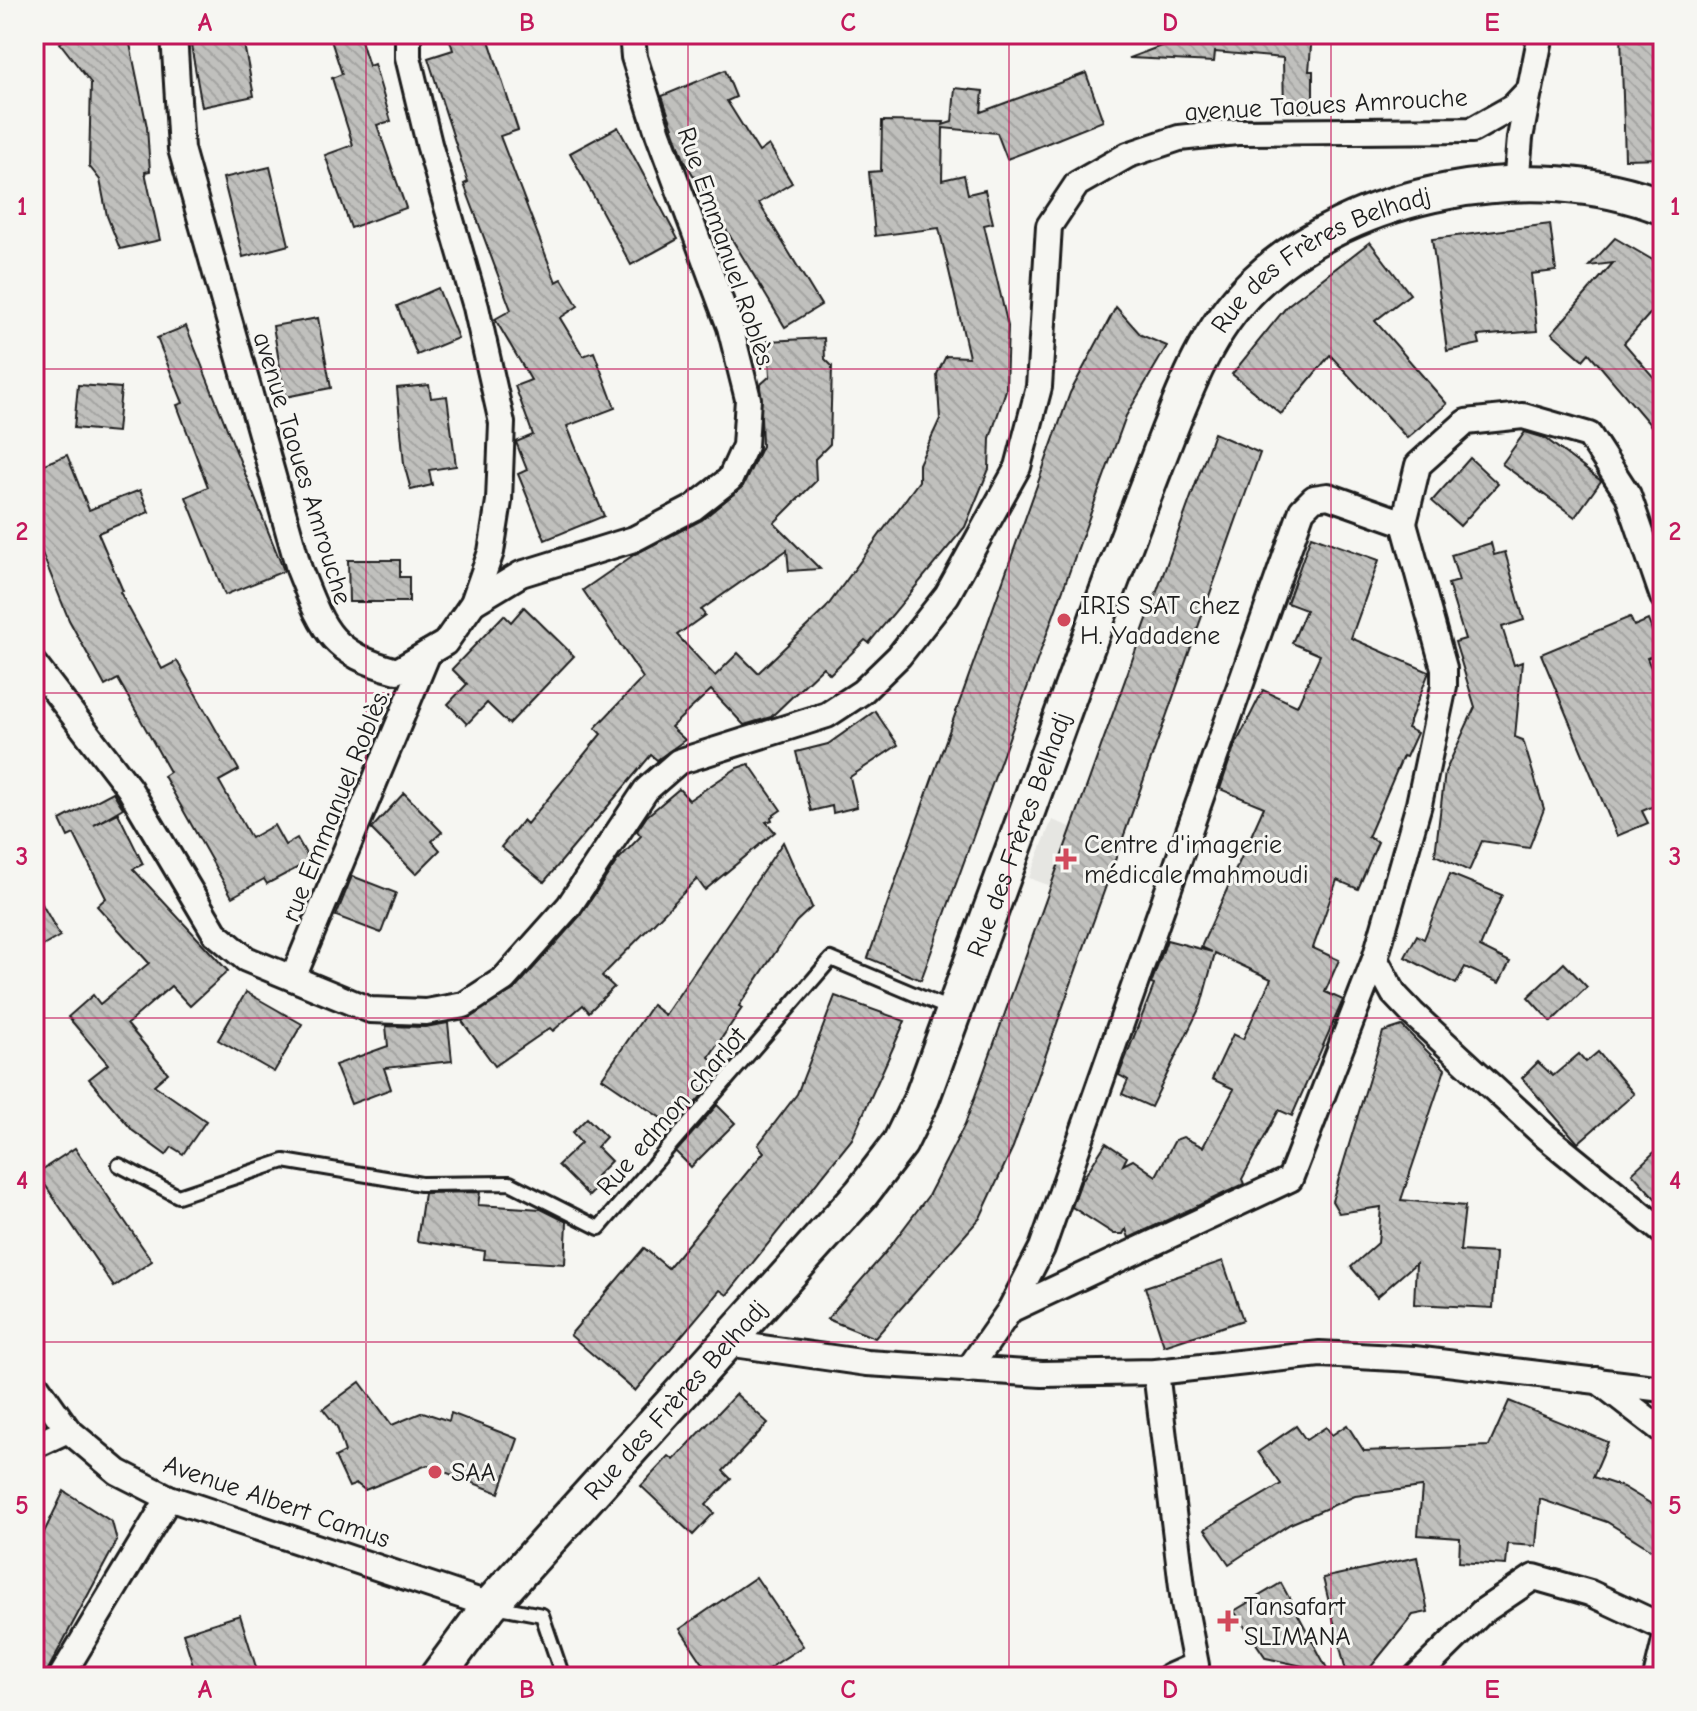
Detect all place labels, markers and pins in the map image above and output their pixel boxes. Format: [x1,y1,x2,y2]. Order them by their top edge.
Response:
place label: IRIS SAT chez H. Yadadene [1080,591,1239,651]
marker: IRIS SAT chez H. Yadadene [1055,611,1073,629]
place label: Centre d'imagerie médicale mahmoudi [1084,830,1309,890]
marker: Centre d'imagerie médicale mahmoudi [1055,848,1077,870]
place label: SAA [451,1458,496,1488]
marker: SAA [426,1463,444,1481]
place label: Tansafart SLIMANA [1244,1592,1351,1652]
marker: Tansafart SLIMANA [1219,1612,1237,1630]

